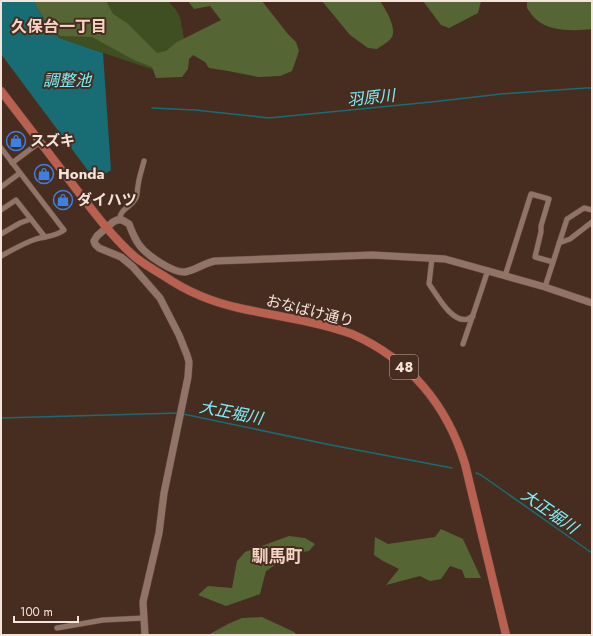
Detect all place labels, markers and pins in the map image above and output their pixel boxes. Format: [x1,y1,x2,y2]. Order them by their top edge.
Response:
shop icon: スズキ [5,130,27,152]
place label: スズキ [30,130,75,152]
shop icon: Honda [33,163,55,185]
place label: Honda [58,163,105,185]
shop icon: ダイハツ [52,189,74,211]
place label: ダイハツ [77,189,137,211]

